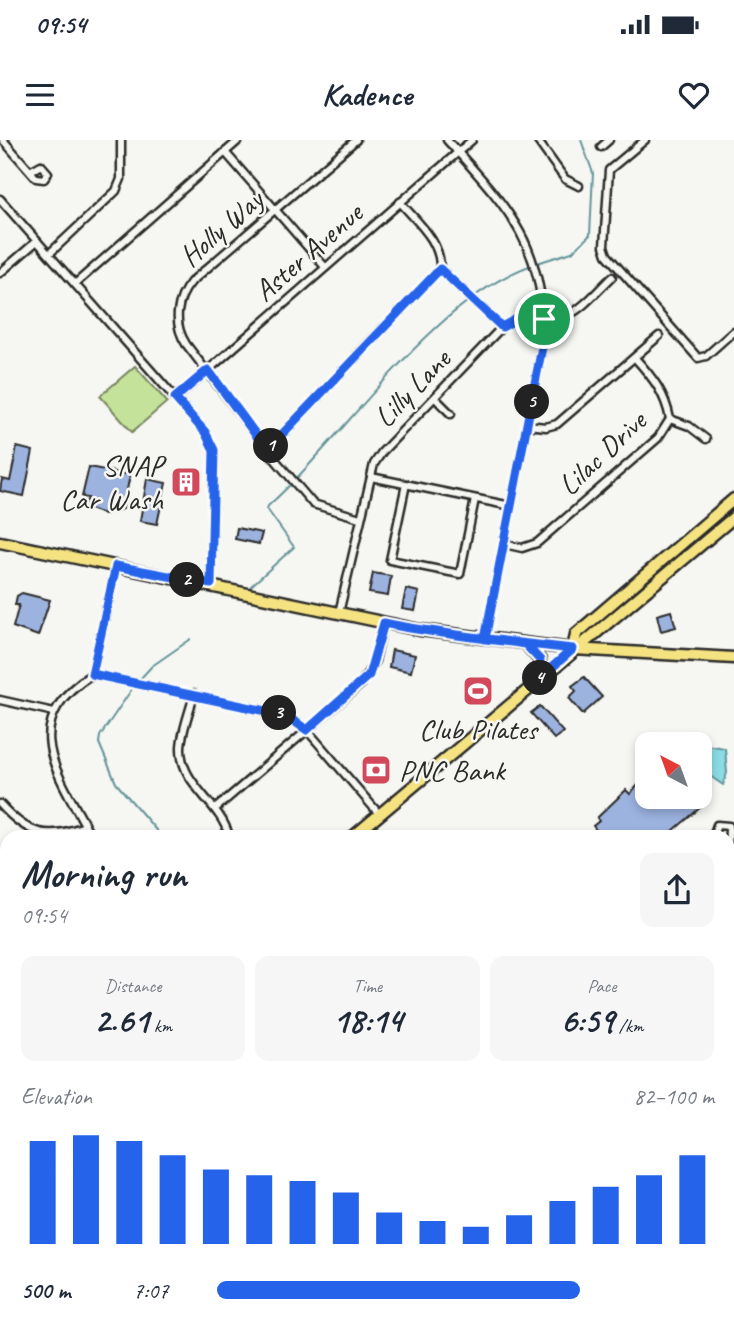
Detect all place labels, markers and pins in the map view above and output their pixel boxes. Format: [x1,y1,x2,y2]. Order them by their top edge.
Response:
pin [514,289,574,349]
pin: 5 [514,384,550,420]
pin: 1 [254,428,288,464]
place label: SNAP Car Wash [60,446,167,518]
building icon: SNAP Car Wash [169,465,203,499]
pin: 2 [170,562,204,598]
pin: 4 [522,660,558,696]
sports icon: Club Pilates [461,674,495,708]
pin: 3 [262,696,296,730]
place label: Club Pilates [419,710,540,748]
place label: PNC Bank [399,751,507,789]
bank icon: PNC Bank [359,753,393,787]

